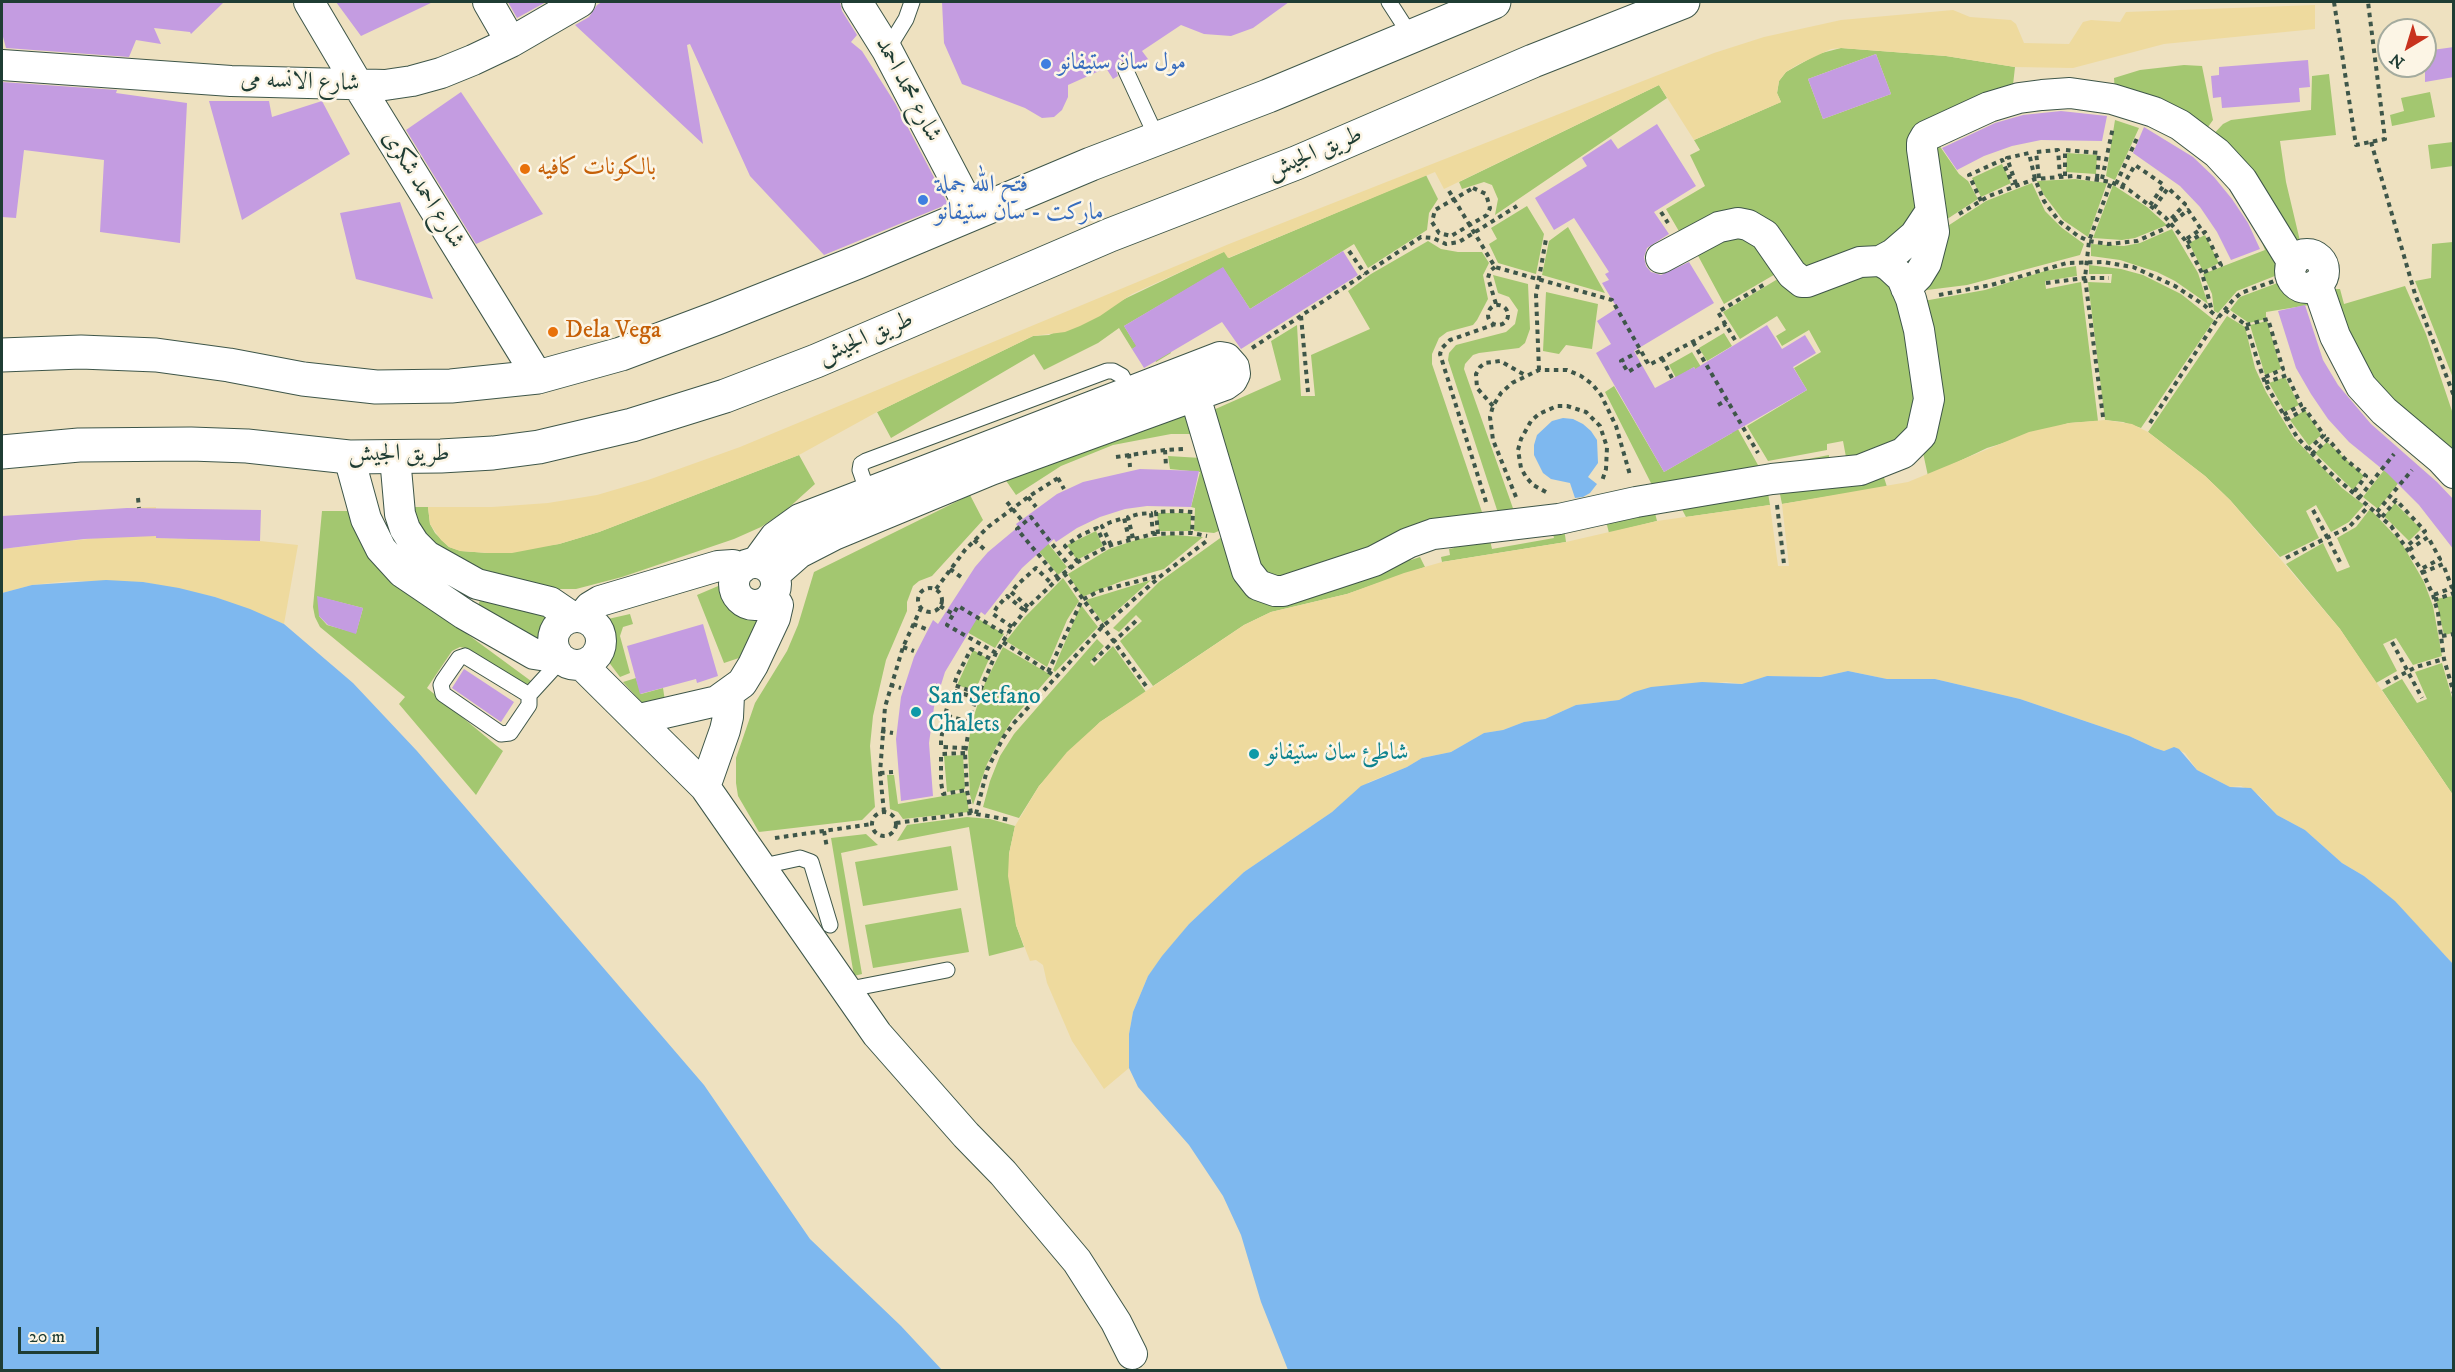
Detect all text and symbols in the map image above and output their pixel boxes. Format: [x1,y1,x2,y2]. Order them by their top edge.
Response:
north arrow [2377,18,2437,78]
street label: شارع محمد احمد [867,33,947,147]
text: N [2386,49,2408,73]
place label: مول سان ستيفانو [1058,50,1186,78]
marker: مول سان ستيفانو [1039,57,1053,71]
street label: شارع الانسه مى [240,67,360,99]
street label: طريق الجيش [1263,121,1367,187]
street label: شارع احمد شكرى [374,126,470,254]
place label: بالكونات كافيه [537,155,656,183]
marker: بالكونات كافيه [518,162,532,176]
place label: فتح الله جملة ماركت - سان ستيفانو [935,172,1104,228]
marker: فتح الله جملة ماركت - سان ستيفانو [916,193,930,207]
street label: طريق الجيش [814,306,918,372]
place label: Dela Vega [565,318,661,346]
marker: Dela Vega [546,325,560,339]
street label: طريق الجيش [348,441,450,469]
place label: San Setfano Chalets [928,684,1041,740]
marker: San Setfano Chalets [909,705,923,719]
place label: شاطئ سان ستيفانو [1266,740,1409,768]
marker: شاطئ سان ستيفانو [1247,747,1261,761]
scale bar [21,1315,102,1353]
text: 20 m [29,1326,65,1348]

